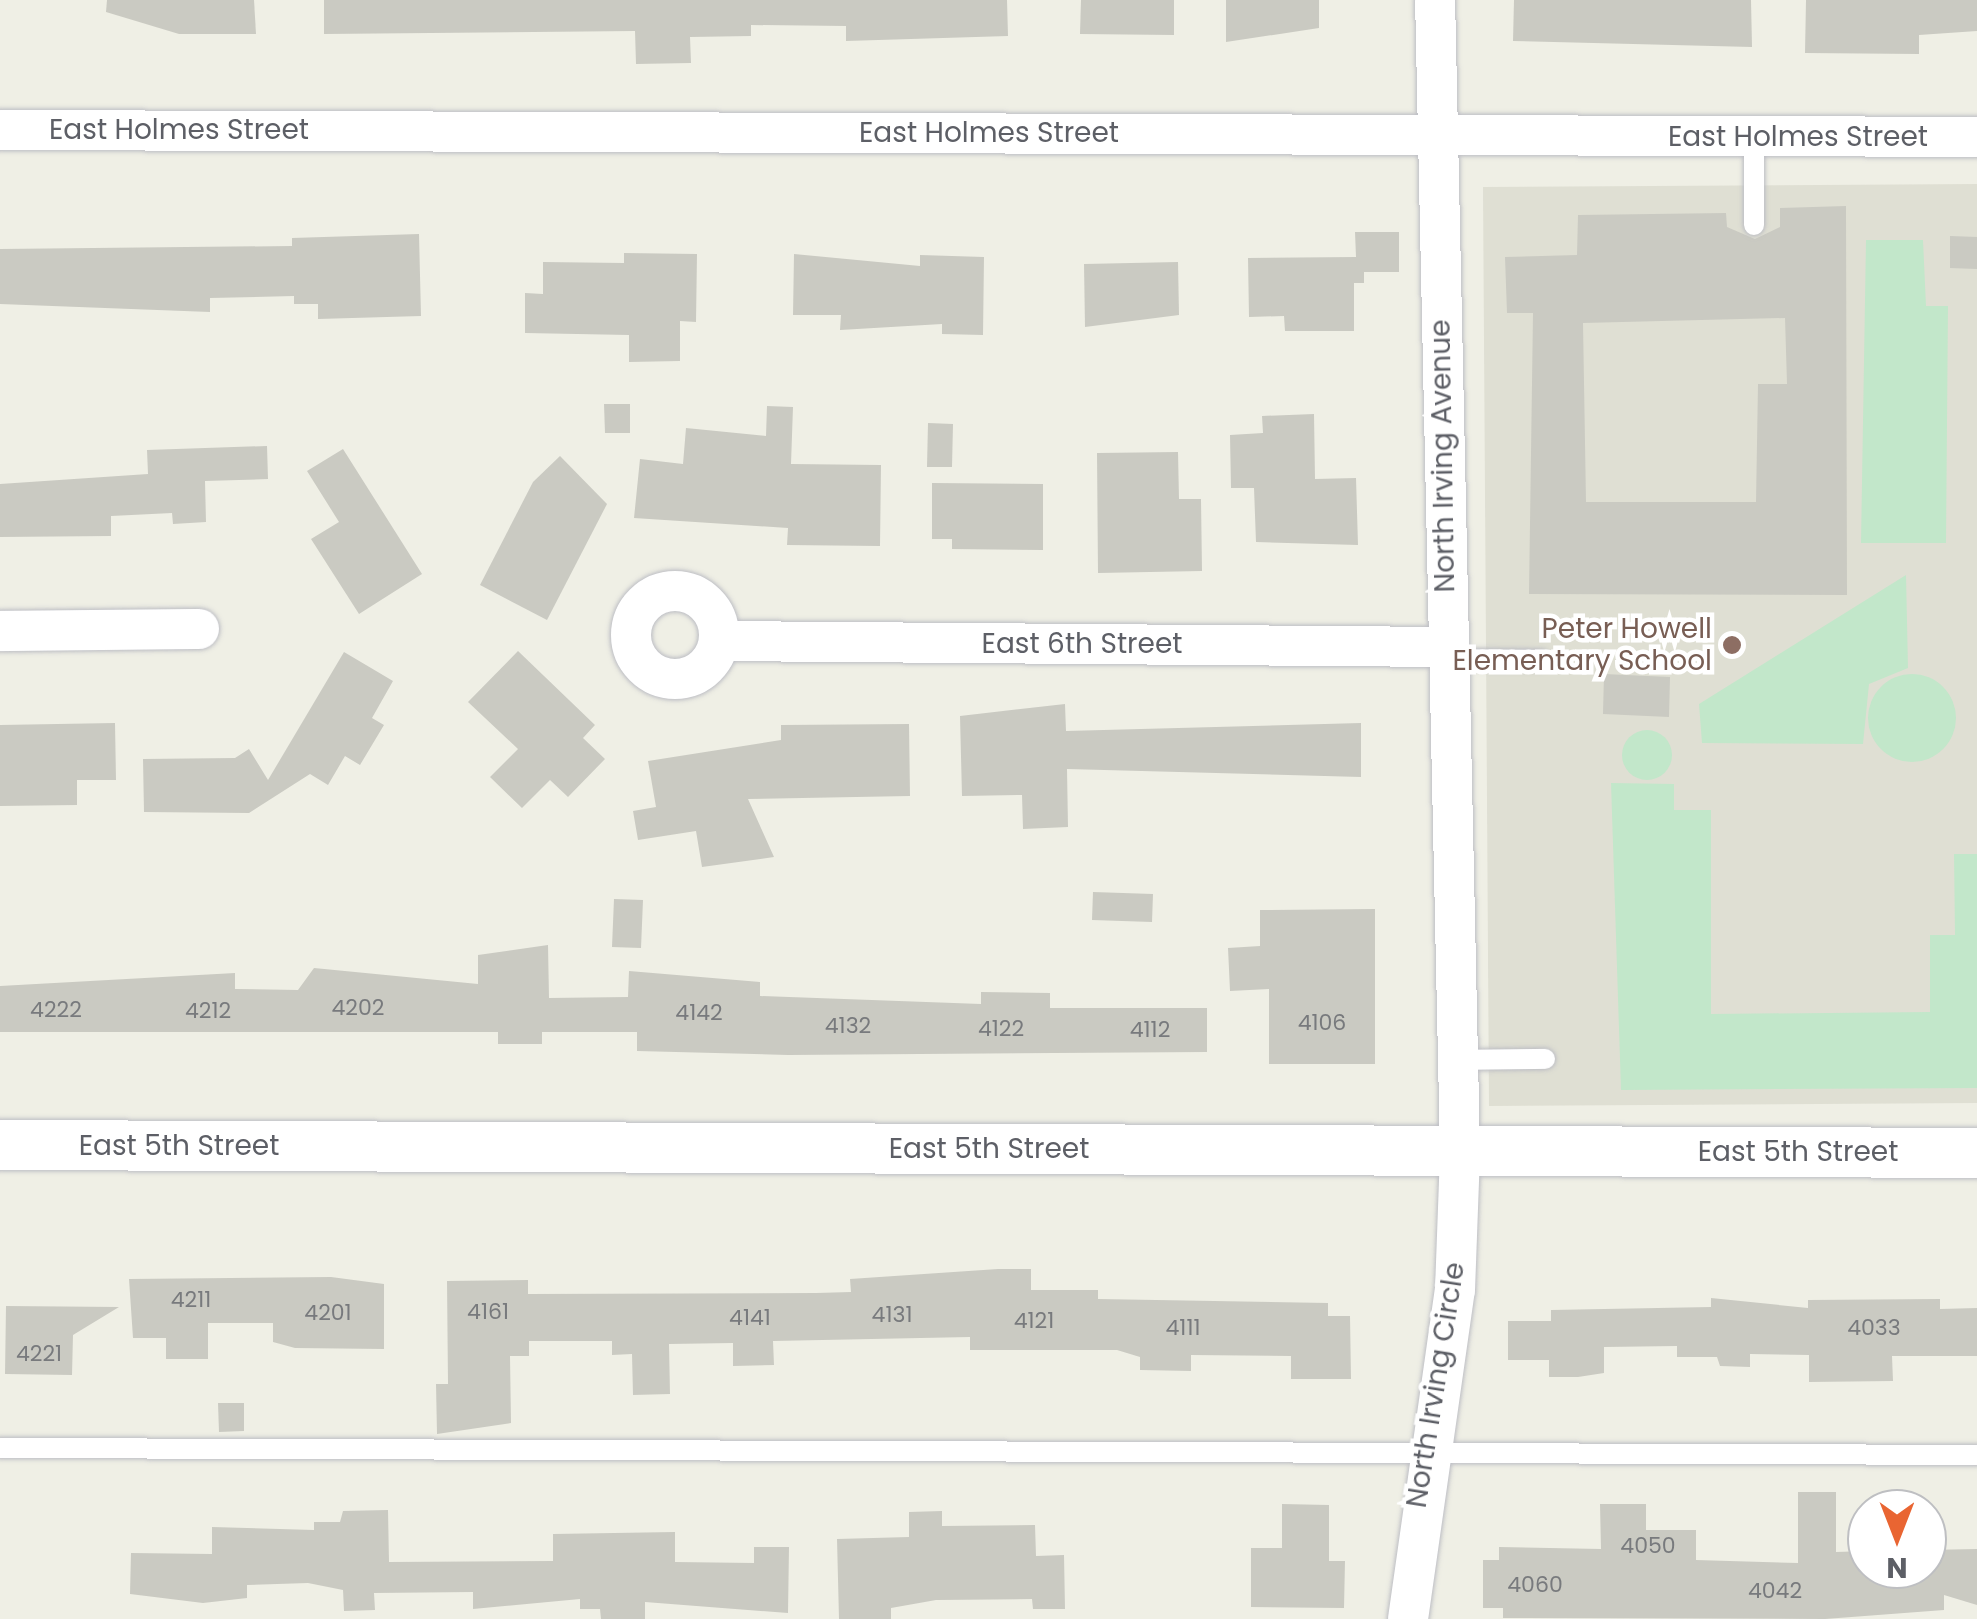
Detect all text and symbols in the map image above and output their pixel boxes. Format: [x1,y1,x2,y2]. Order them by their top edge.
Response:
street label: East Holmes Street [49,113,309,147]
street label: East Holmes Street [859,116,1119,150]
street label: East Holmes Street [1668,120,1928,154]
street label: North Irving Avenue [1424,319,1462,593]
place label: Peter Howell Elementary School [1452,612,1712,678]
street label: East 6th Street [982,627,1182,661]
marker: Peter Howell Elementary School [1721,634,1743,656]
house number: 4202 [332,995,384,1021]
house number: 4222 [30,997,82,1023]
house number: 4212 [185,998,231,1024]
house number: 4142 [675,1000,723,1026]
house number: 4106 [1298,1010,1346,1036]
house number: 4132 [825,1013,871,1039]
house number: 4122 [978,1016,1024,1042]
house number: 4112 [1130,1017,1170,1043]
street label: East 5th Street [79,1129,279,1163]
street label: East 5th Street [889,1132,1089,1166]
street label: East 5th Street [1698,1135,1898,1169]
street label: North Irving Circle [1400,1260,1472,1510]
house number: 4211 [171,1287,211,1313]
house number: 4161 [467,1299,509,1325]
house number: 4201 [304,1300,352,1326]
house number: 4131 [872,1302,912,1328]
house number: 4141 [729,1305,771,1331]
house number: 4121 [1014,1308,1054,1334]
house number: 4111 [1166,1315,1200,1341]
house number: 4033 [1847,1315,1901,1341]
house number: 4221 [16,1341,62,1367]
north arrow [1847,1489,1947,1589]
house number: 4050 [1620,1533,1676,1559]
text: N [1886,1548,1908,1587]
house number: 4060 [1507,1572,1563,1598]
house number: 4042 [1748,1578,1802,1604]

